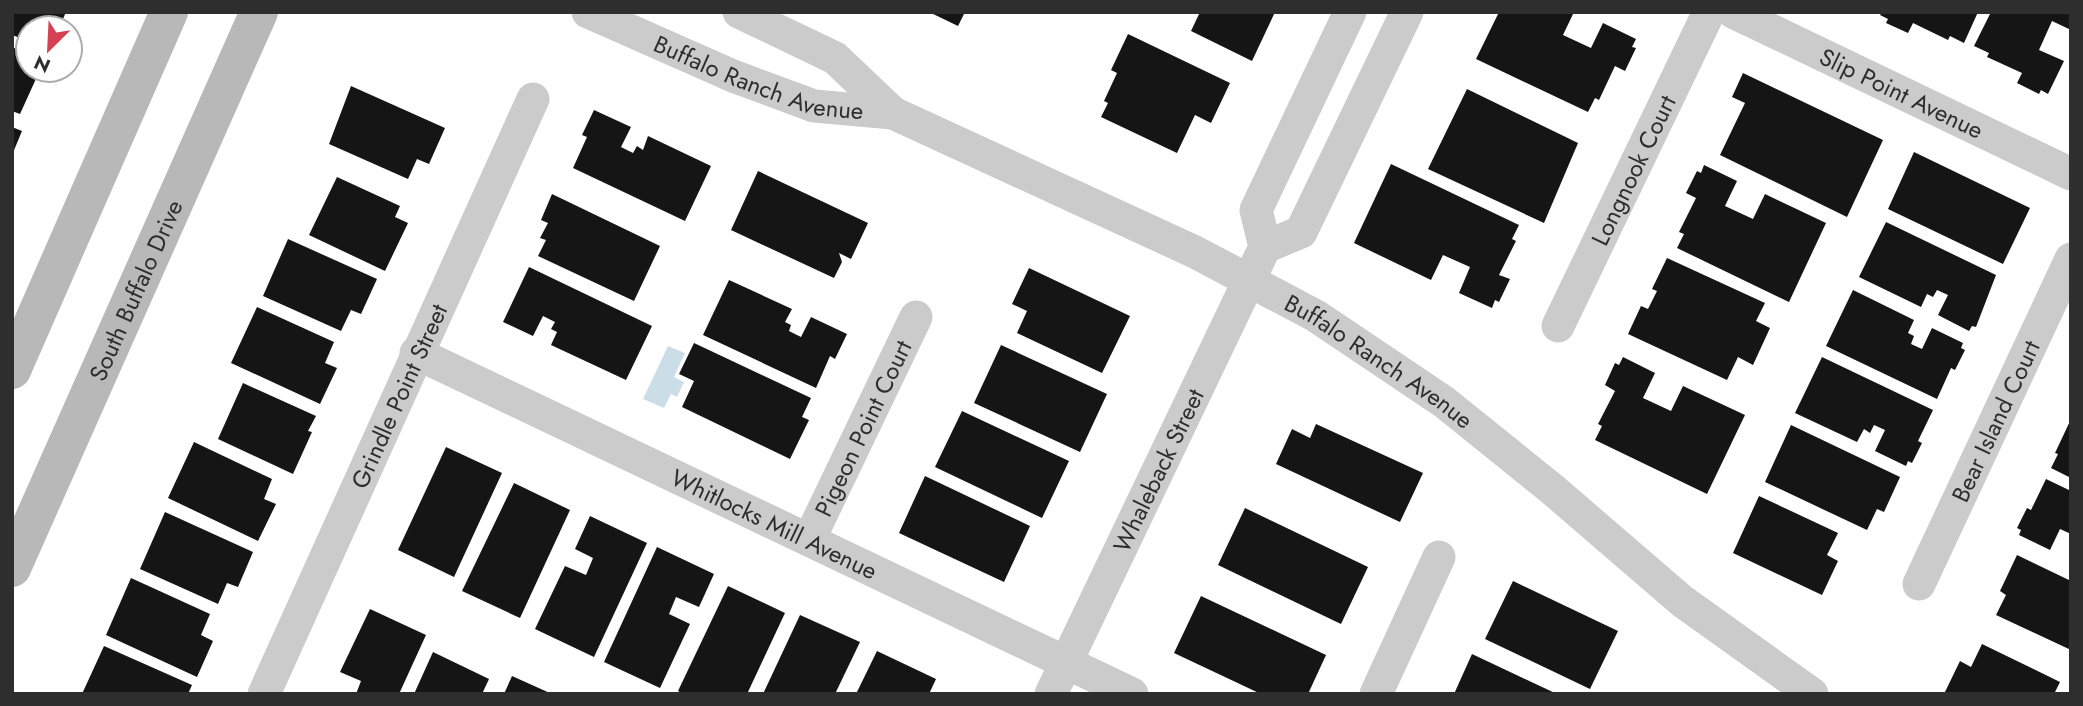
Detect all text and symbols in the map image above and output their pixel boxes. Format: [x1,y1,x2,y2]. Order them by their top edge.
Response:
north arrow [14,14,84,84]
street label: Buffalo Ranch Avenue [648,26,865,128]
street label: Slip Point Avenue [1814,39,1989,147]
text: N [30,49,55,79]
street label: Longnook Court [1582,89,1684,251]
street label: South Buffalo Drive [80,194,191,386]
street label: Buffalo Ranch Avenue [1279,285,1481,437]
street label: Grindle Point Street [342,298,456,494]
street label: Pigeon Point Court [805,334,920,522]
street label: Bear Island Court [1942,334,2048,508]
street label: Whaleback Street [1104,382,1212,558]
street label: Whitlocks Mill Avenue [665,460,883,588]

